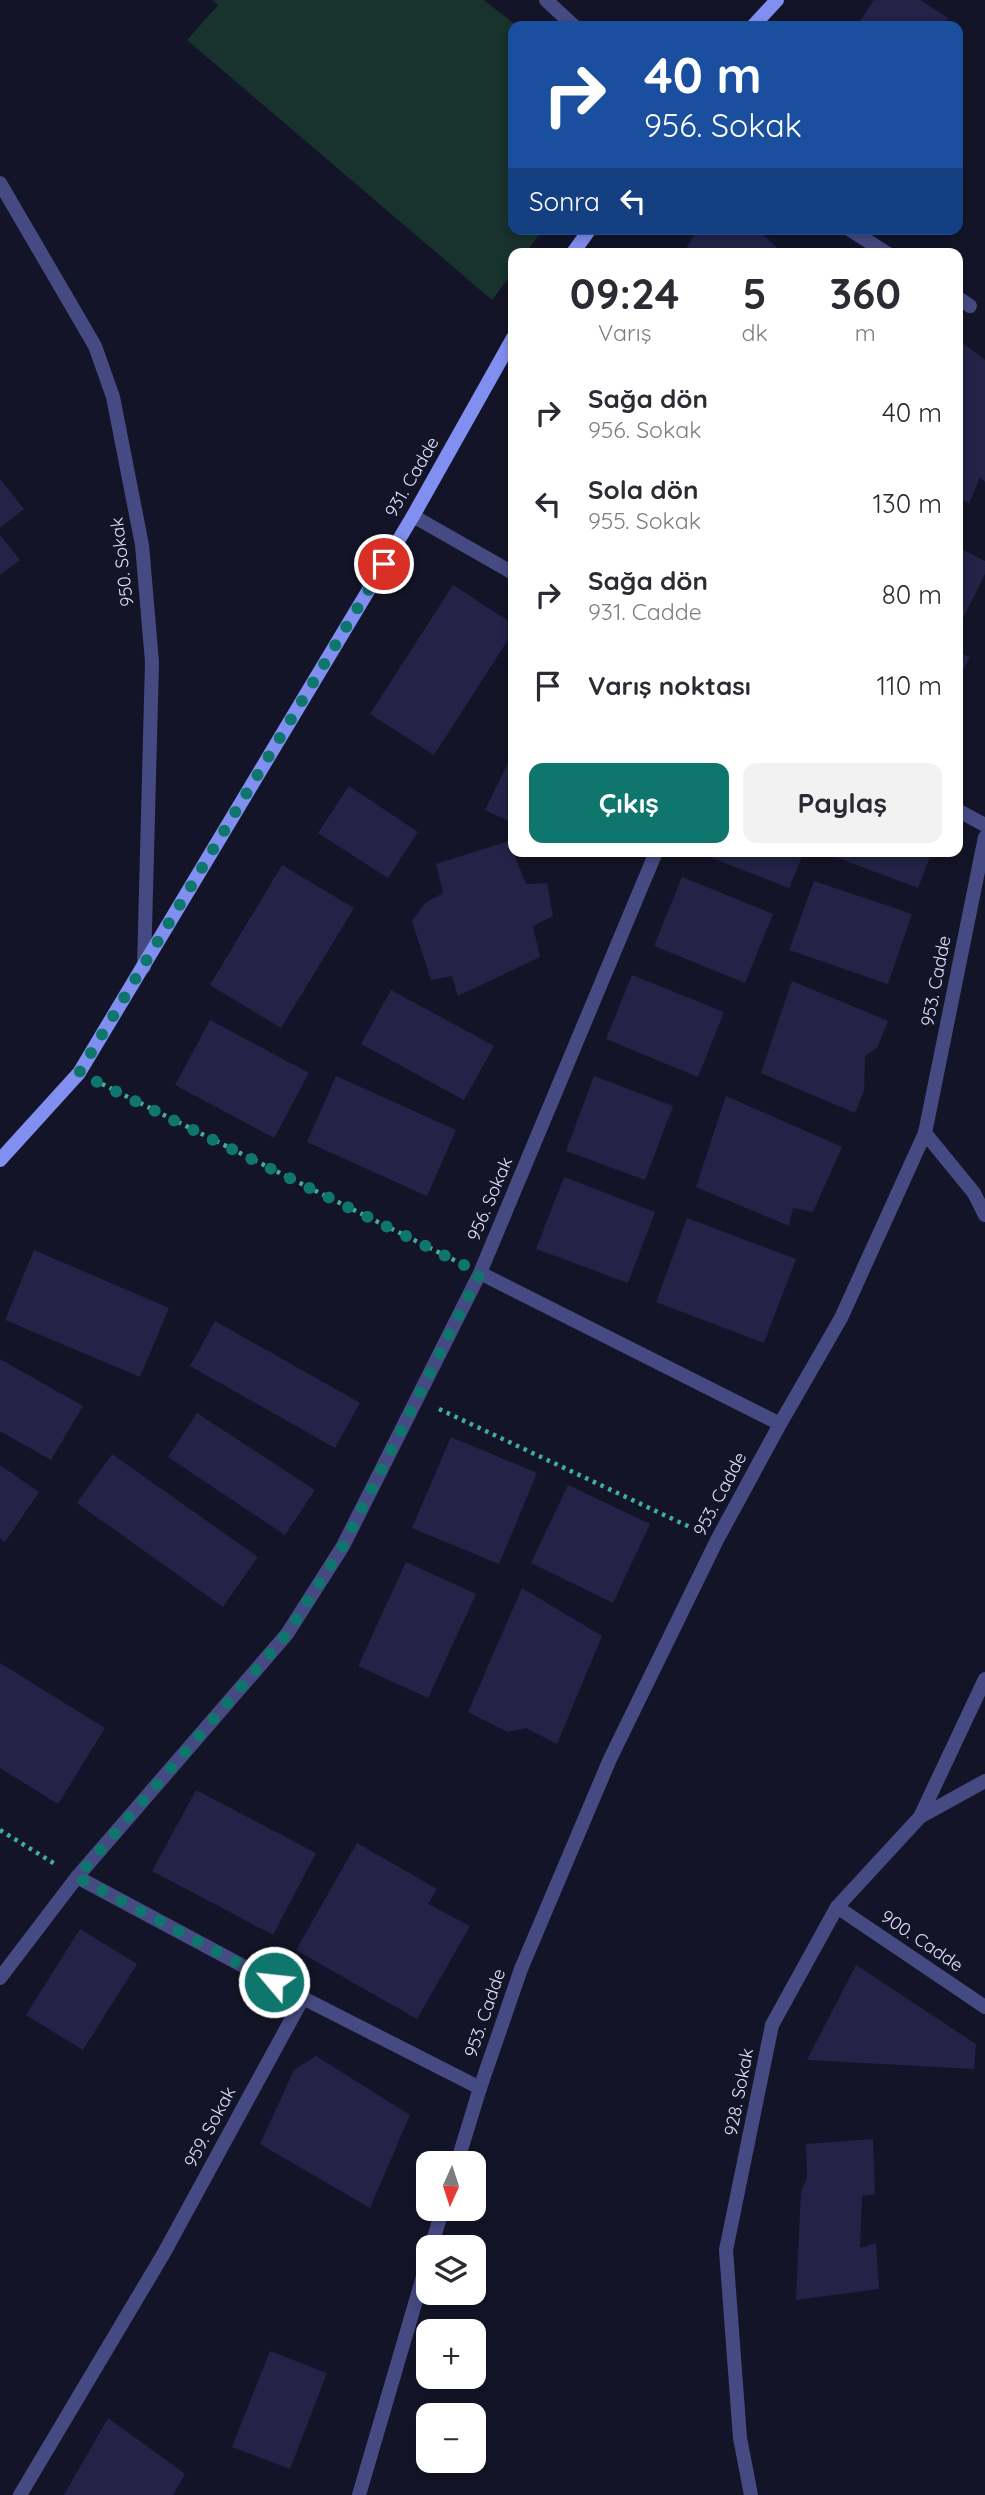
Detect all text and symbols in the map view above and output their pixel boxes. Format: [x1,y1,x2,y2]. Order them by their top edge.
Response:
text: 40 m [644,44,762,105]
icon: right [529,49,620,140]
text: 956. Sokak [644,105,802,145]
icon: left [614,182,652,220]
text: Sonra [529,185,600,218]
text: 09:24 [570,267,680,320]
text: 5 [742,267,767,320]
text: 360 [830,267,901,320]
text: Varış [598,318,651,347]
text: dk [741,318,768,347]
text: m [855,318,876,347]
text: Sağa dön [588,382,708,415]
icon: right [529,394,567,432]
text: 40 m [882,396,942,429]
text: 956. Sokak [588,415,701,444]
street label: 931. Cadde [379,432,444,521]
text: Sola dön [588,473,698,506]
icon: left [529,485,567,523]
text: 130 m [872,487,942,520]
text: 955. Sokak [588,506,701,535]
street label: 950. Sokak [105,516,138,608]
pin [354,534,414,594]
icon: arrive [365,545,403,583]
text: Sağa dön [588,564,708,597]
icon: right [529,576,567,614]
text: 80 m [882,578,942,611]
text: 931. Cadde [588,597,702,626]
icon: arrive [529,667,567,705]
text: Varış noktası [588,669,751,702]
text: 110 m [876,669,942,702]
button: Çıkış [529,763,729,843]
button: Paylaş [743,763,942,843]
street label: 953. Cadde [915,934,956,1028]
street label: 956. Sokak [462,1153,517,1244]
street label: 953. Cadde [688,1448,751,1540]
street label: 900. Cadde [877,1905,968,1976]
position arrow [237,1945,311,2019]
street label: 953. Cadde [459,1966,510,2060]
street label: 928. Sokak [719,2046,758,2138]
street label: 959. Sokak [179,2082,240,2171]
north arrow [416,2151,486,2221]
map controls [416,2151,486,2473]
button: layers [416,2235,486,2305]
button: + [416,2319,486,2389]
button: − [416,2403,486,2473]

